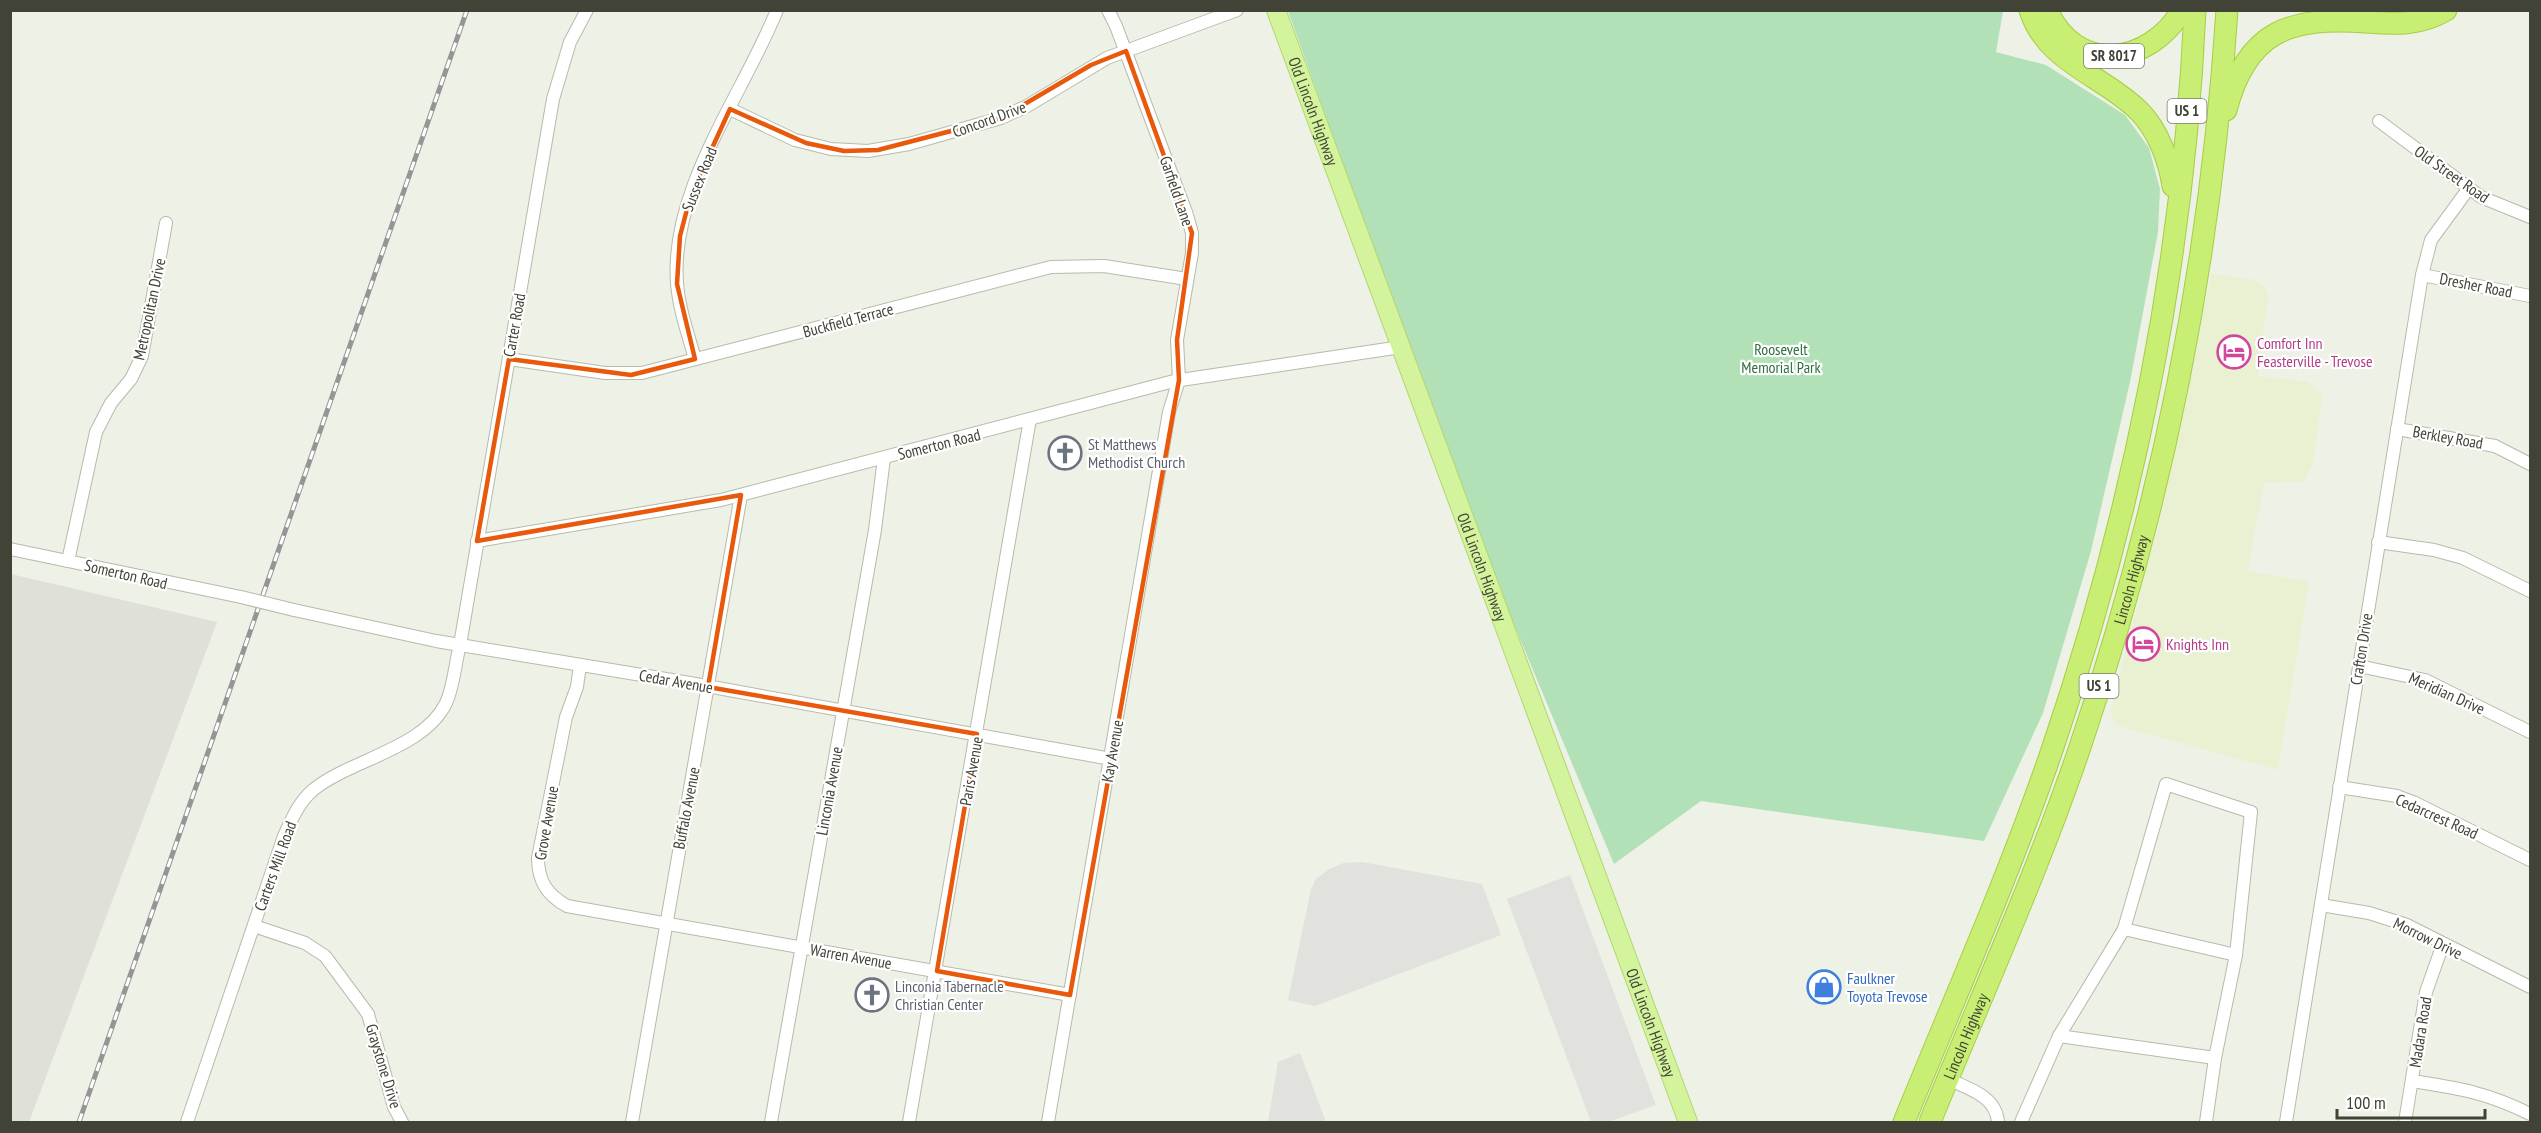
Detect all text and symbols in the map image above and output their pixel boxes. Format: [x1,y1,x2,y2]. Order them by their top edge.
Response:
road number: SR 8017 [2084,44,2144,68]
street label: Old Lincoln Highway [1284,54,1343,168]
street label: Concord Drive [949,96,1029,142]
road number: US 1 [2168,99,2206,123]
street label: Old Street Road [2411,141,2493,207]
street label: Sussex Road [677,144,721,214]
street label: Garfield Lane [1156,153,1198,229]
street label: Metropolitan Drive [128,256,170,362]
street label: Dresher Road [2438,268,2514,302]
street label: Carter Road [499,292,529,358]
street label: Buckfield Terrace [801,298,895,342]
place label: Comfort Inn Feasterville - Trevose [2257,333,2373,371]
hotel icon: Comfort Inn Feasterville - Trevose [2216,334,2252,370]
park label: Roosevelt Memorial Park [1741,339,1821,377]
street label: Berkley Road [2411,421,2485,453]
street label: Somerton Road [896,424,982,464]
place label: St Matthews Methodist Church [1088,434,1185,472]
church icon: St Matthews Methodist Church [1047,435,1083,471]
street label: Old Lincoln Highway [1453,510,1512,624]
street label: Lincoln Highway [2109,533,2153,627]
street label: Somerton Road [83,555,169,593]
street label: Crafton Drive [2345,612,2377,686]
hotel icon: Knights Inn [2125,626,2161,662]
place label: Knights Inn [2166,634,2229,654]
street label: Cedar Avenue [638,665,714,697]
street label: Meridian Drive [2406,667,2488,719]
road number: US 1 [2080,674,2118,698]
street label: Kay Avenue [1097,718,1127,784]
street label: Paris Avenue [955,735,987,807]
street label: Linconia Avenue [811,745,847,837]
street label: Buffalo Avenue [668,765,704,851]
street label: Grove Avenue [530,784,562,862]
street label: Cedarcrest Road [2393,789,2482,843]
street label: Carters Mill Road [249,818,301,914]
street label: Morrow Drive [2390,913,2466,963]
street label: Warren Avenue [809,939,893,973]
street label: Old Lincoln Highway [1622,966,1680,1080]
place label: Faulkner Toyota Trevose [1847,968,1928,1006]
shop icon: Faulkner Toyota Trevose [1806,969,1842,1005]
place label: Linconia Tabernacle Christian Center [895,976,1004,1014]
church icon: Linconia Tabernacle Christian Center [854,977,890,1013]
street label: Lincoln Highway [1939,990,1993,1082]
street label: Madara Road [2405,995,2435,1069]
street label: Graystone Drive [362,1021,406,1111]
scale bar [2337,1082,2486,1120]
text: 100 m [2346,1091,2386,1114]

